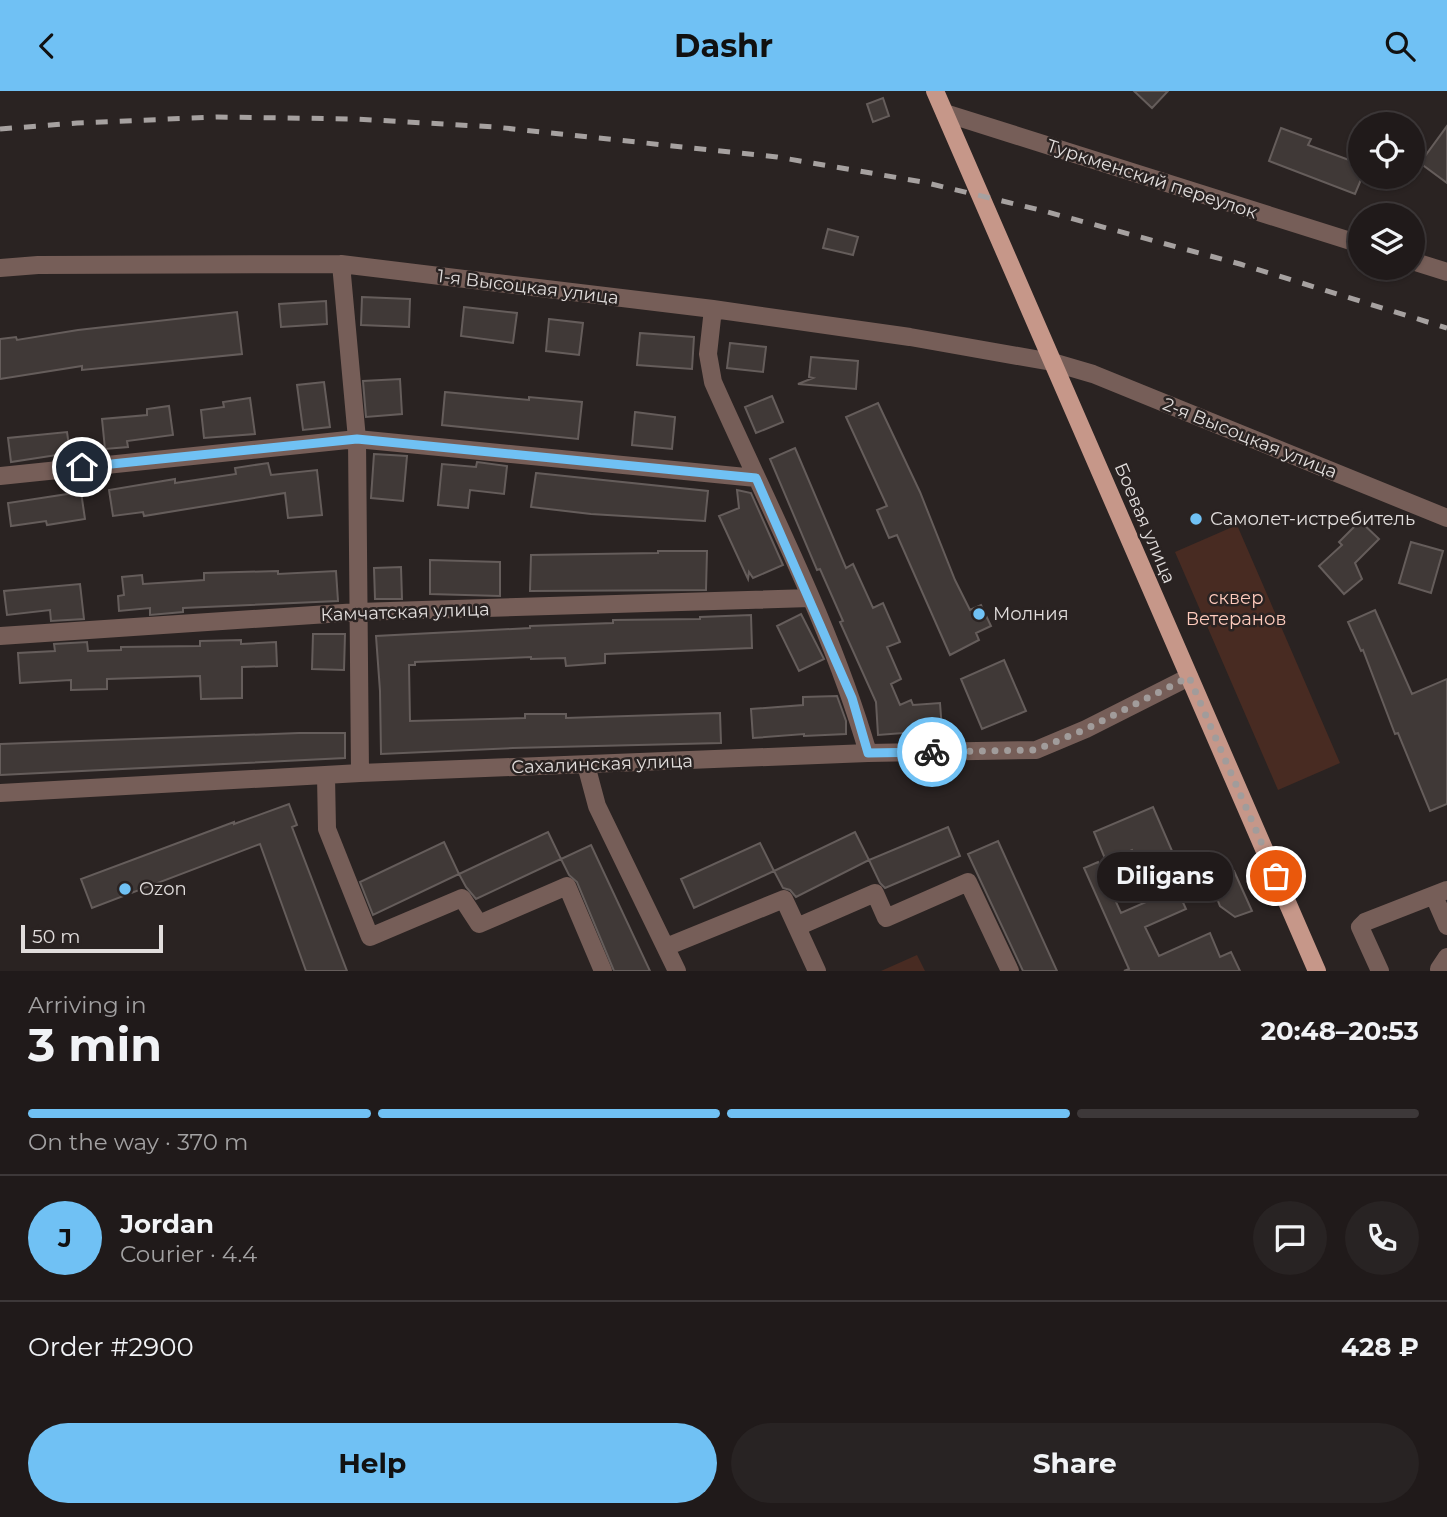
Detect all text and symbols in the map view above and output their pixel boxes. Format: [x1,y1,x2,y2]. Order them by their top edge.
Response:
text: Dashr [674,26,773,65]
icon: back [28,27,66,65]
icon: search [1381,27,1419,65]
map controls [1348,112,1425,280]
button: locate [1348,112,1425,189]
street label: Туркменский переулок [1044,135,1260,224]
button: layers [1348,203,1425,280]
street label: 1-я Высоцкая улица [436,265,620,309]
street label: 2-я Высоцкая улица [1160,393,1340,483]
pin [52,437,112,497]
icon: home [63,448,101,486]
street label: Боевая улица [1110,459,1180,587]
place label: Самолет-истребитель [1210,508,1415,530]
marker: Самолет-истребитель [1188,511,1204,527]
park label: сквер Ветеранов [1186,587,1286,630]
street label: Камчатская улица [320,598,490,626]
place label: Молния [993,603,1069,625]
marker: Молния [971,606,987,622]
courier [897,717,967,787]
icon: bike [913,733,951,771]
street label: Сахалинская улица [511,750,693,778]
pin [1246,846,1306,906]
callout: Diligans [1098,851,1234,901]
icon: bag [1257,857,1295,895]
text: Diligans [1116,862,1214,890]
place label: Ozon [139,878,187,900]
marker: Ozon [117,881,133,897]
scale bar [21,922,163,954]
text: 50 m [32,925,80,948]
text: Arriving in [28,991,147,1019]
text: 20:48–20:53 [1261,1015,1419,1047]
text: 3 min [28,1016,162,1073]
text: On the way · 370 m [28,1128,248,1156]
button: chat [1253,1201,1327,1275]
button: phone [1345,1201,1419,1275]
text: Jordan [120,1208,214,1240]
text: J [58,1222,72,1254]
text: Courier · 4.4 [120,1240,257,1268]
text: Order #2900 [28,1331,194,1363]
text: 428 ₽ [1341,1331,1419,1363]
button: Help [28,1423,717,1503]
button: Share [731,1423,1419,1503]

